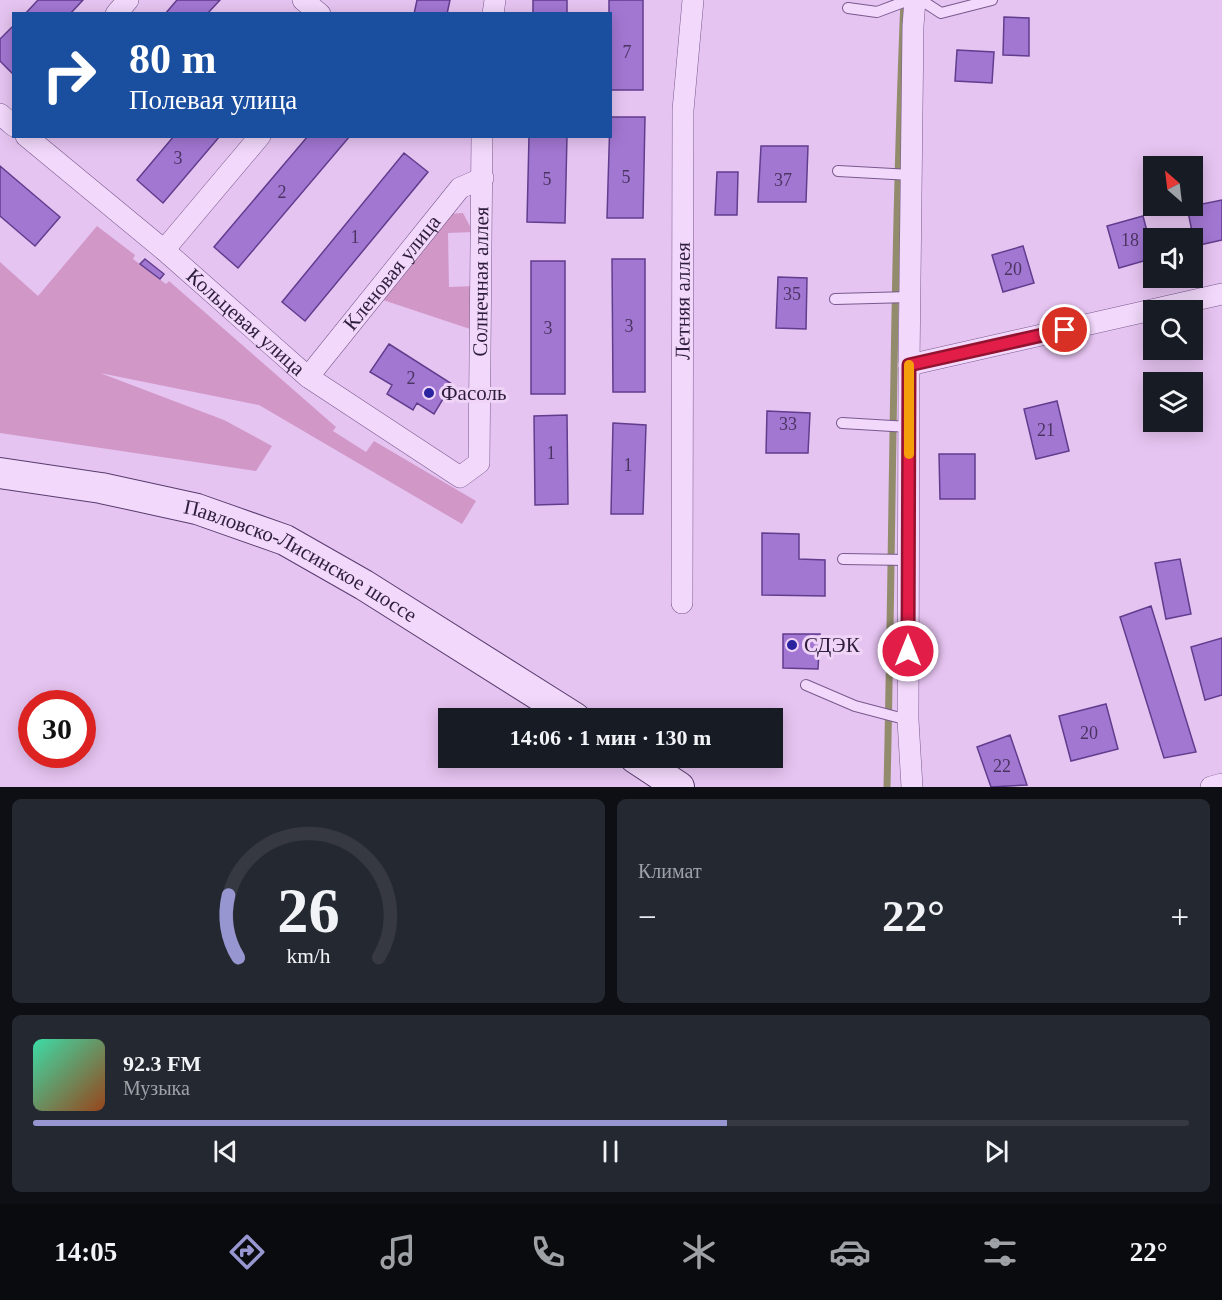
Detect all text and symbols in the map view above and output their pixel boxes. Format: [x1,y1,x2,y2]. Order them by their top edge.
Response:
icon: right [30,36,108,114]
text: 80 m [129,36,217,82]
house number: 7 [623,42,632,62]
text: Полевая улица [129,85,297,115]
house number: 3 [174,148,183,168]
north arrow [1143,156,1203,216]
map controls [1143,156,1203,432]
house number: 5 [622,167,631,187]
house number: 5 [543,169,552,189]
house number: 37 [774,170,792,190]
house number: 2 [278,182,287,202]
street label: Солнечная аллея [468,206,493,357]
street label: Кленовая улица [338,209,446,335]
house number: 1 [351,227,360,247]
button: sound [1143,228,1203,288]
house number: 18 [1121,230,1139,250]
street label: Летняя аллея [670,242,695,360]
house number: 20 [1004,259,1022,279]
street label: Кольцевая улица [182,264,310,381]
house number: 35 [783,284,801,304]
button: search [1143,300,1203,360]
pin [1039,304,1090,355]
icon: arrive [1048,313,1081,346]
house number: 3 [625,316,634,336]
house number: 3 [544,318,553,338]
house number: 2 [407,368,416,388]
button: layers [1143,372,1203,432]
place label: Фасоль [441,381,507,405]
marker: Фасоль [422,386,436,400]
house number: 33 [779,414,797,434]
house number: 21 [1037,420,1055,440]
house number: 1 [547,443,556,463]
house number: 1 [624,455,633,475]
street label: Павловско-Лисинское шоссе [182,494,421,627]
position arrow [876,619,940,683]
place label: СДЭК [804,633,861,657]
marker: СДЭК [785,638,799,652]
speed limit sign: 30 [18,690,96,768]
house number: 20 [1080,723,1098,743]
text: 14:06 · 1 мин · 130 m [510,725,711,750]
house number: 22 [993,756,1011,776]
text: Климат [638,860,702,882]
text: 26 [277,876,340,945]
text: 22° [882,891,945,941]
text: − [638,899,657,935]
text: + [1170,899,1189,935]
text: km/h [286,944,331,968]
text: 92.3 FM [123,1051,201,1076]
text: Музыка [123,1077,190,1099]
icon: previous [209,1135,242,1168]
icon: pause [594,1135,627,1168]
icon: next [980,1135,1013,1168]
icon: directions [226,1231,268,1273]
icon: music [377,1231,419,1273]
icon: phone [527,1231,569,1273]
icon: climate [678,1231,720,1273]
icon: car [829,1231,871,1273]
icon: filters [979,1231,1021,1273]
text: 14:05 [54,1237,117,1267]
text: 22° [1130,1237,1168,1267]

